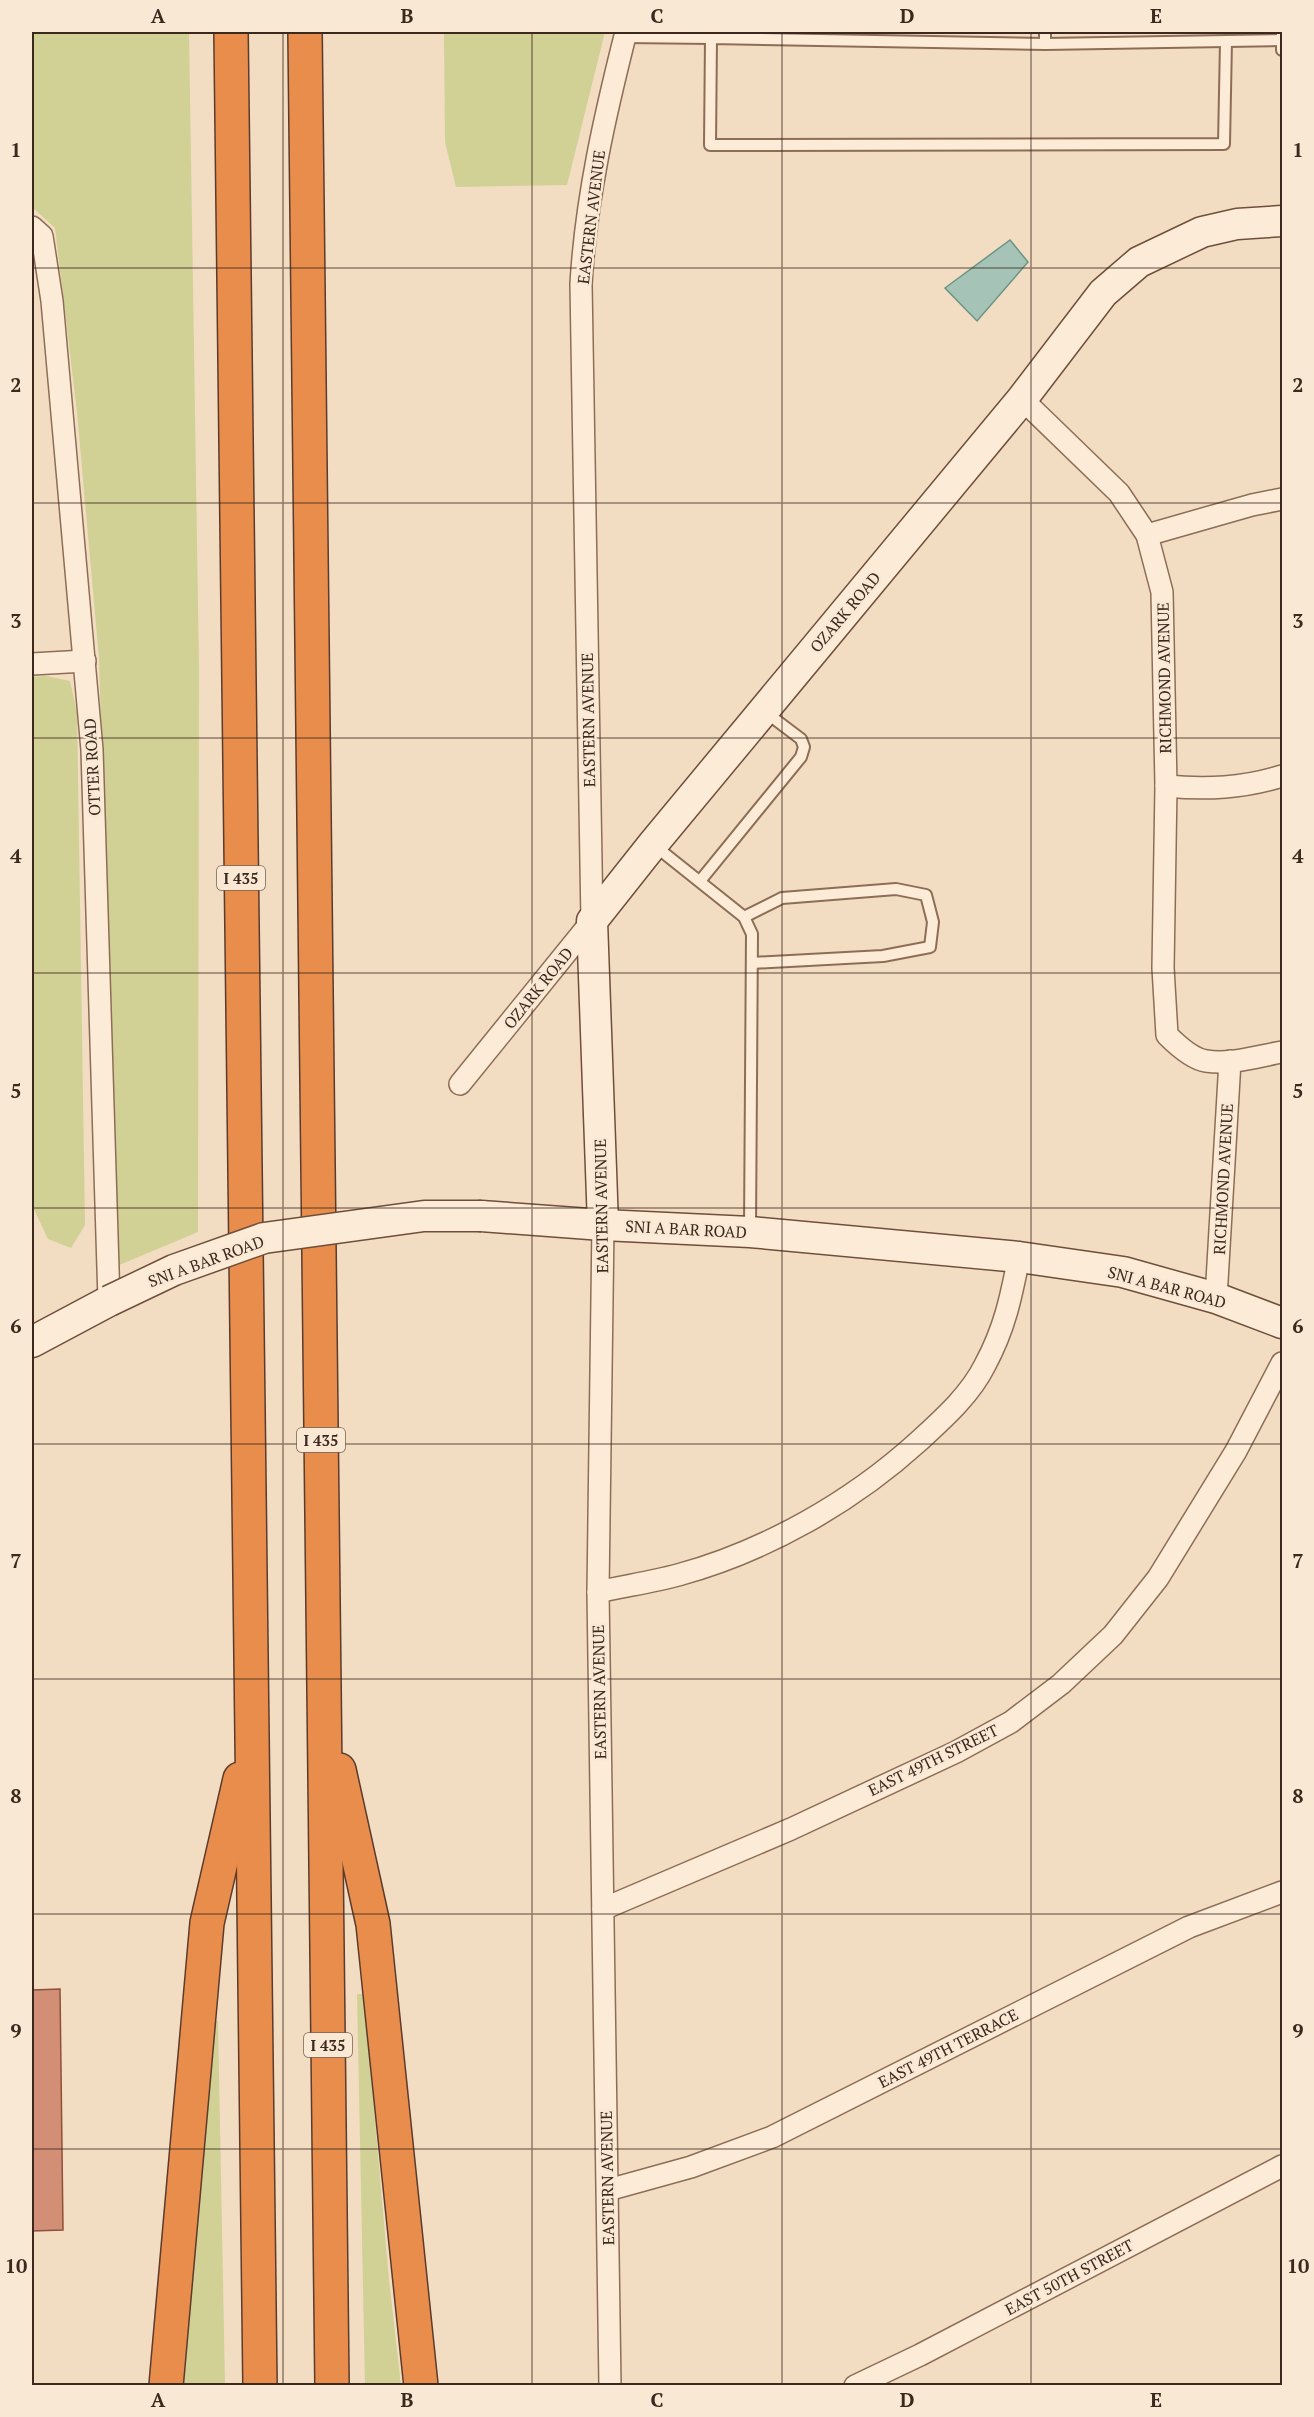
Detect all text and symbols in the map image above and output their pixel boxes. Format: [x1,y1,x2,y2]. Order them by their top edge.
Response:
text: A [151,2,166,29]
text: B [401,2,414,29]
text: C [650,2,664,29]
text: D [900,2,914,29]
text: E [1150,2,1162,29]
text: 1 [10,136,22,163]
text: 1 [1292,136,1304,163]
street label: EASTERN AVENUE [572,149,610,285]
text: 2 [10,371,22,398]
text: 2 [1292,371,1304,398]
street label: OZARK ROAD [805,567,885,657]
street label: RICHMOND AVENUE [1152,602,1176,754]
text: 3 [10,607,22,634]
text: 3 [1292,607,1304,634]
street label: EASTERN AVENUE [576,652,600,788]
street label: OTTER ROAD [78,718,106,816]
text: 4 [10,842,22,869]
text: 4 [1292,842,1304,869]
road number: I 435 [217,866,265,890]
street label: OZARK ROAD [498,943,578,1033]
text: 5 [10,1077,22,1104]
text: 5 [1292,1077,1304,1104]
street label: RICHMOND AVENUE [1208,1103,1238,1255]
street label: EASTERN AVENUE [589,1138,613,1274]
street label: SNI A BAR ROAD [625,1215,747,1243]
street label: SNI A BAR ROAD [145,1230,267,1292]
street label: SNI A BAR ROAD [1105,1261,1229,1313]
text: 6 [10,1312,22,1339]
text: 6 [1292,1312,1304,1339]
road number: I 435 [297,1428,345,1452]
text: 7 [10,1547,22,1574]
text: 7 [1292,1547,1304,1574]
street label: EASTERN AVENUE [587,1624,611,1760]
street label: EAST 49TH STREET [864,1719,1002,1801]
text: 8 [10,1782,22,1809]
text: 8 [1292,1782,1304,1809]
street label: EAST 49TH TERRACE [874,2003,1022,2093]
text: 9 [10,2017,22,2044]
text: 9 [1292,2017,1304,2044]
road number: I 435 [304,2033,352,2057]
street label: EASTERN AVENUE [595,2110,619,2246]
street label: EAST 50TH STREET [1001,2234,1137,2320]
text: 10 [5,2252,27,2279]
text: 10 [1287,2252,1309,2279]
text: A [151,2386,166,2413]
text: B [401,2386,414,2413]
text: C [650,2386,664,2413]
text: D [900,2386,914,2413]
text: E [1150,2386,1162,2413]

